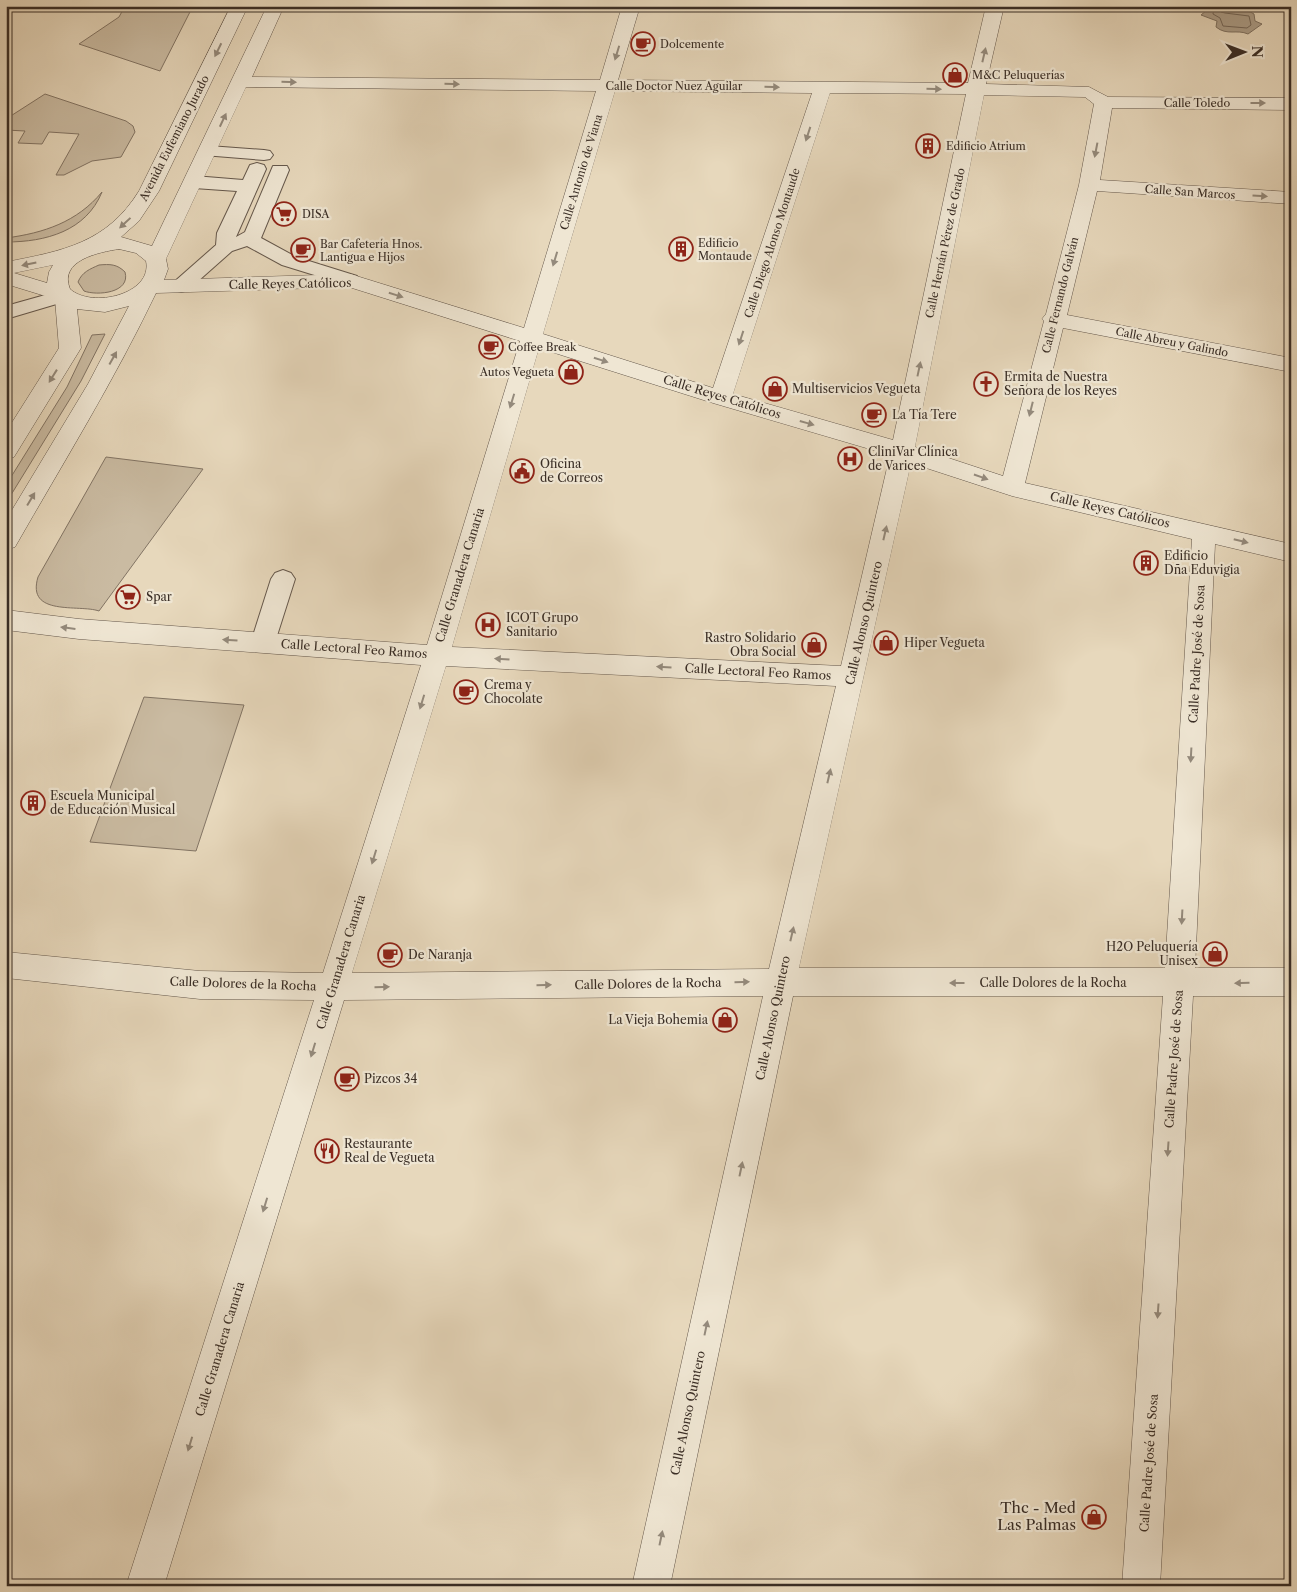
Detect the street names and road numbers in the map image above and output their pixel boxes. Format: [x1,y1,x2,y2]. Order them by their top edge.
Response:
street label: Avenida Eufemiano Jurado [136,72,212,204]
street label: Calle Doctor Nuez Aguilar [605,79,743,93]
street label: Calle Toledo [1164,96,1230,110]
street label: Calle Antonio de Viana [557,112,605,232]
street label: Calle Diego Alonso Montaude [741,166,803,320]
street label: Calle Hernán Pérez de Grado [922,166,968,319]
street label: Calle San Marcos [1144,182,1236,202]
street label: Calle Fernando Galván [1039,235,1081,355]
street label: Calle Reyes Católicos [229,275,351,292]
street label: Calle Abreu y Galindo [1114,324,1230,360]
street label: Calle Reyes Católicos [661,371,783,422]
street label: Calle Reyes Católicos [1049,488,1172,531]
street label: Calle Granadera Canaria [432,505,487,644]
street label: Calle Alonso Quintero [842,559,885,686]
street label: Calle Padre José de Sosa [1185,584,1208,724]
street label: Calle Lectoral Feo Ramos [280,636,428,661]
street label: Calle Lectoral Feo Ramos [684,660,832,683]
street label: Calle Granadera Canaria [313,892,368,1031]
street label: Calle Alonso Quintero [752,954,793,1082]
street label: Calle Dolores de la Rocha [169,973,317,994]
street label: Calle Dolores de la Rocha [574,975,722,992]
street label: Calle Dolores de la Rocha [979,975,1127,990]
street label: Calle Padre José de Sosa [1161,989,1186,1129]
street label: Calle Granadera Canaria [192,1279,247,1418]
street label: Calle Alonso Quintero [667,1349,708,1477]
street label: Calle Padre José de Sosa [1136,1393,1161,1533]

